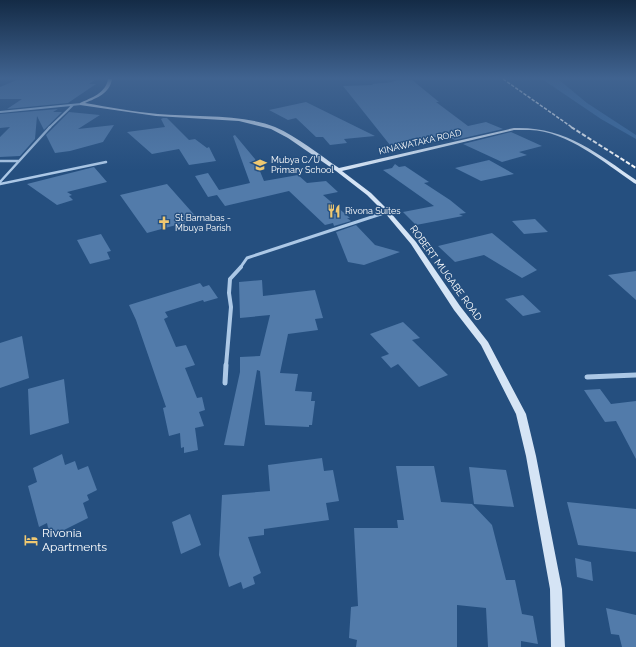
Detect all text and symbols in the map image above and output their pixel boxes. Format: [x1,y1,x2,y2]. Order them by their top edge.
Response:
street label: KINAWATAKA ROAD [378,127,463,156]
place label: Mubya C/U Primary School [271,155,334,175]
school or university icon: Mubya C/U Primary School [252,157,268,173]
restaurant icon: Rivona Suites [326,203,342,219]
place label: Rivona Suites [345,206,401,216]
place label: St Barnabas - Mbuya Parish [175,213,231,233]
church icon: St Barnabas - Mbuya Parish [156,215,172,231]
street label: ROBERT MUGABE ROAD [408,223,484,323]
place label: Rivonia Apartments [42,526,107,554]
hotel icon: Rivonia Apartments [23,532,39,548]

